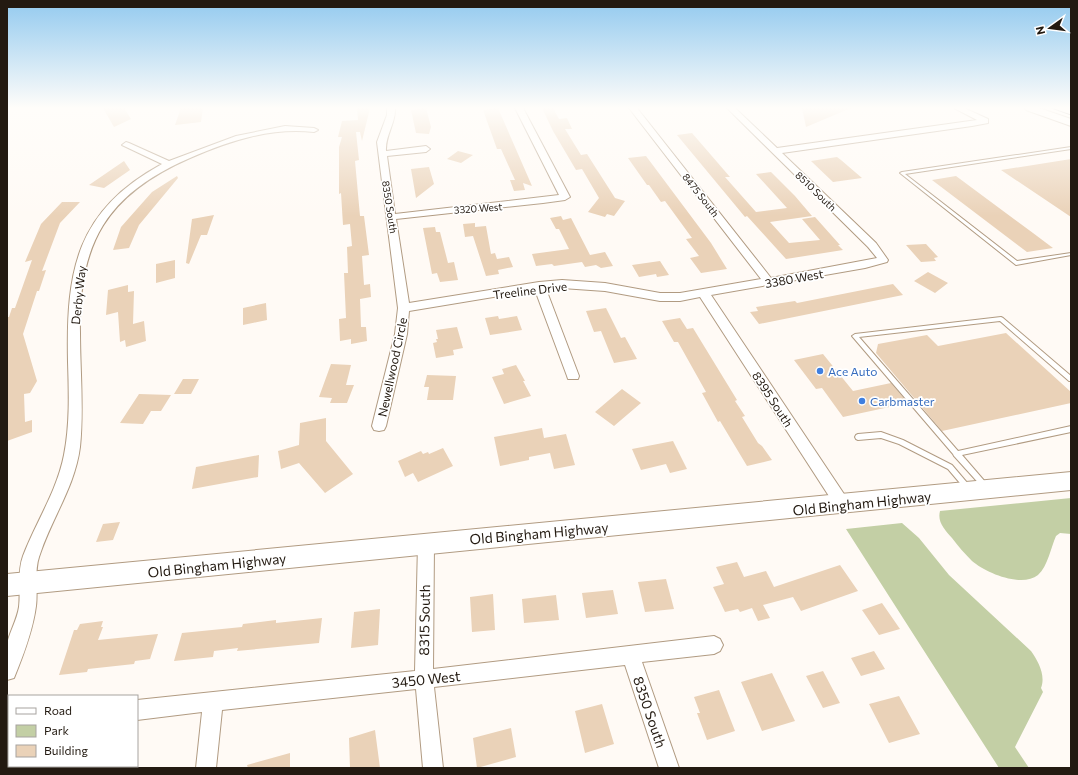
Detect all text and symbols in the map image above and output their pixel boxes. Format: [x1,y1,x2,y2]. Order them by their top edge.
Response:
north arrow [1030,8,1070,48]
text: N [1033,25,1047,36]
street label: 8510 South [793,169,839,213]
street label: 8475 South [680,171,722,219]
street label: 8350 South [380,180,400,234]
street label: 3320 West [453,200,503,216]
street label: Derby Way [68,265,88,325]
street label: 3380 West [764,266,824,290]
street label: Treeline Drive [492,279,568,301]
street label: Newellwood Circle [375,316,409,418]
place label: Ace Auto [828,364,877,378]
marker: Ace Auto [815,366,825,376]
street label: 8395 South [750,369,796,429]
place label: Carbmaster [870,394,935,408]
marker: Carbmaster [857,396,867,406]
street label: Old Bingham Highway [792,487,932,519]
street label: Old Bingham Highway [469,518,609,548]
street label: Old Bingham Highway [147,549,287,581]
street label: 8315 South [415,584,433,656]
street label: 3450 West [391,667,461,691]
street label: 8350 South [630,674,670,750]
legend [8,695,138,767]
text: Road [44,703,72,717]
text: Park [44,723,70,737]
text: Building [44,743,88,757]

